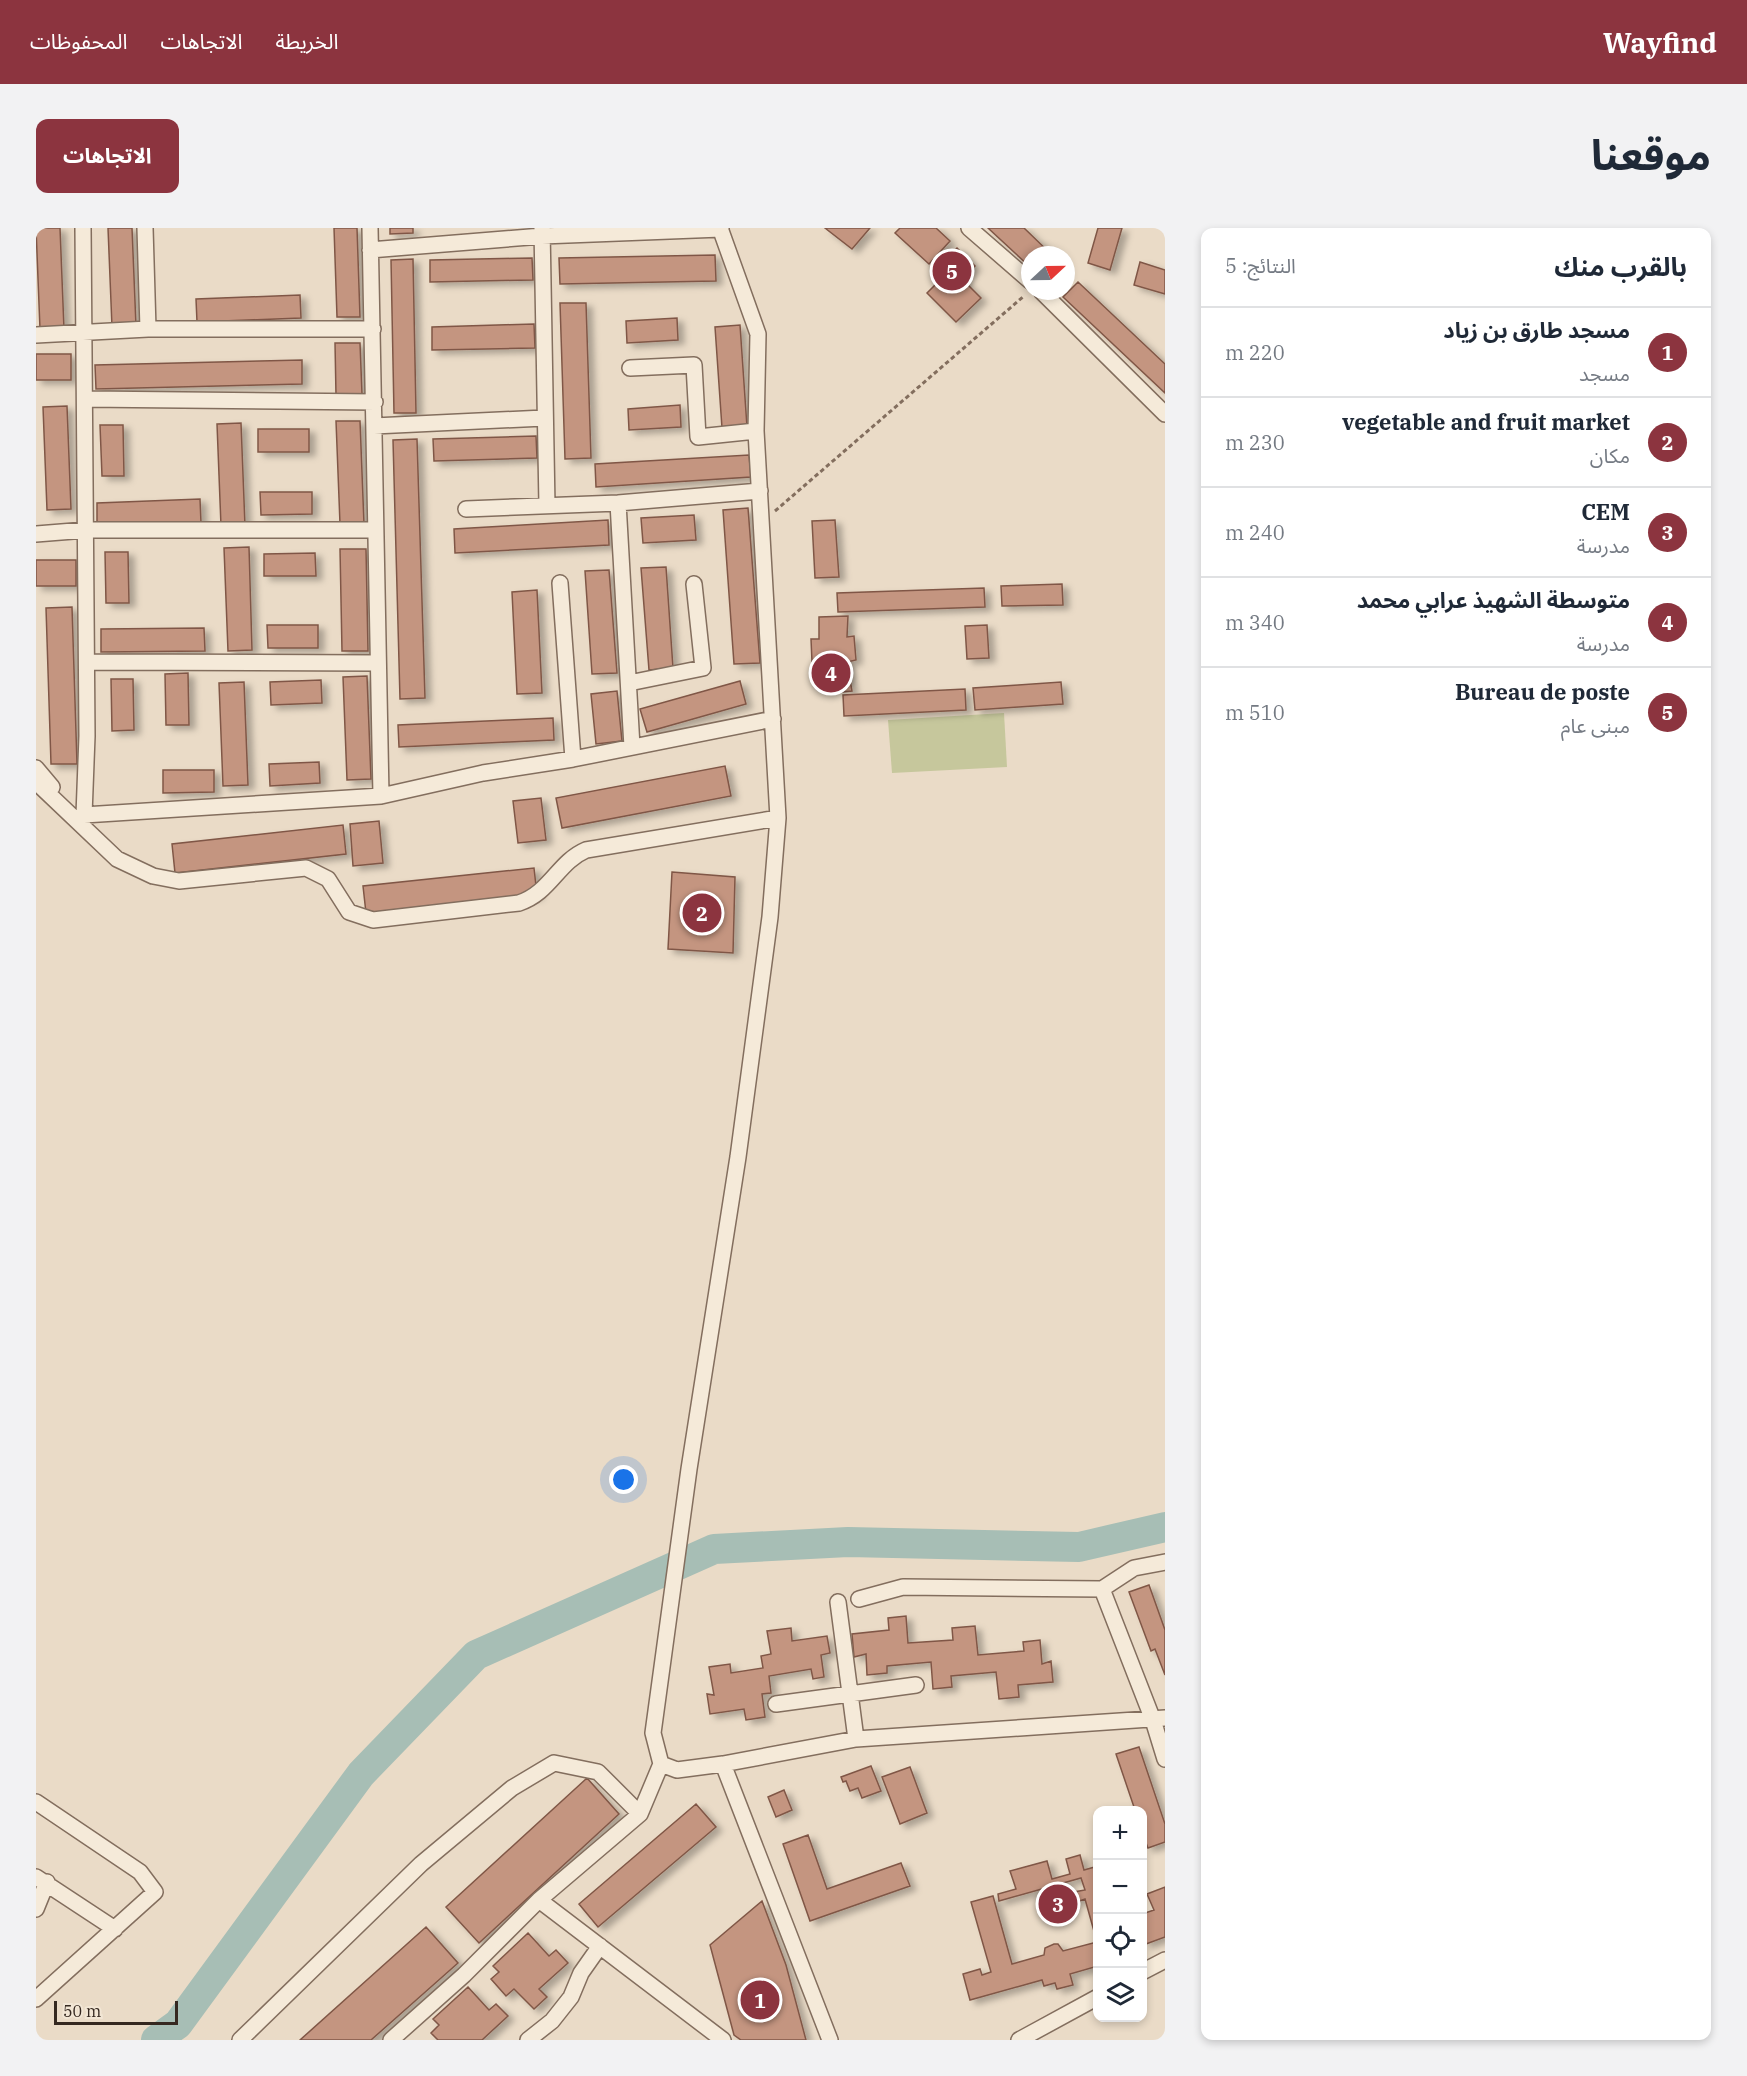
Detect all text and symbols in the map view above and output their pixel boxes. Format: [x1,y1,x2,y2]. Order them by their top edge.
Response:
text: Wayfind [1603,24,1717,61]
text: المحفوظات [30,27,127,55]
text: الاتجاهات [160,27,242,55]
text: الخريطة [275,27,338,55]
button: الاتجاهات [36,119,179,193]
text: موقعنا [1591,127,1711,182]
north arrow [1021,246,1075,300]
pin: 5 [932,248,972,294]
text: بالقرب منك [1554,249,1687,283]
text: النتائج: 5 [1225,252,1296,279]
text: مسجد طارق بن زياد [1443,315,1630,344]
text: 220 m [1225,339,1285,366]
text: 1 [1662,339,1674,366]
text: مسجد [1579,360,1630,387]
text: vegetable and fruit market [1342,407,1630,436]
text: 230 m [1225,429,1285,456]
text: 2 [1662,429,1674,456]
text: مكان [1590,442,1630,469]
text: CEM [1581,497,1630,526]
text: 240 m [1225,519,1285,546]
text: 3 [1662,519,1674,546]
text: مدرسة [1577,532,1630,559]
text: متوسطة الشهيذ عرابي محمد [1357,585,1630,614]
text: 340 m [1225,609,1285,636]
text: 4 [1662,609,1674,636]
text: مدرسة [1577,630,1630,657]
pin: 4 [812,650,850,696]
text: Bureau de poste [1455,677,1630,706]
text: 510 m [1225,699,1285,726]
text: 5 [1662,699,1674,726]
text: مبنى عام [1561,712,1630,739]
pin: 2 [682,890,722,936]
your location [609,1465,638,1494]
map controls [1093,1806,1147,2022]
button: + [1093,1806,1147,1860]
button: − [1093,1860,1147,1914]
pin: 3 [1038,1882,1078,1926]
button: locate [1093,1914,1147,1968]
button: layers [1093,1968,1147,2022]
pin: 1 [740,1978,780,2022]
scale bar [54,1998,178,2026]
text: 50 m [63,2001,101,2021]

